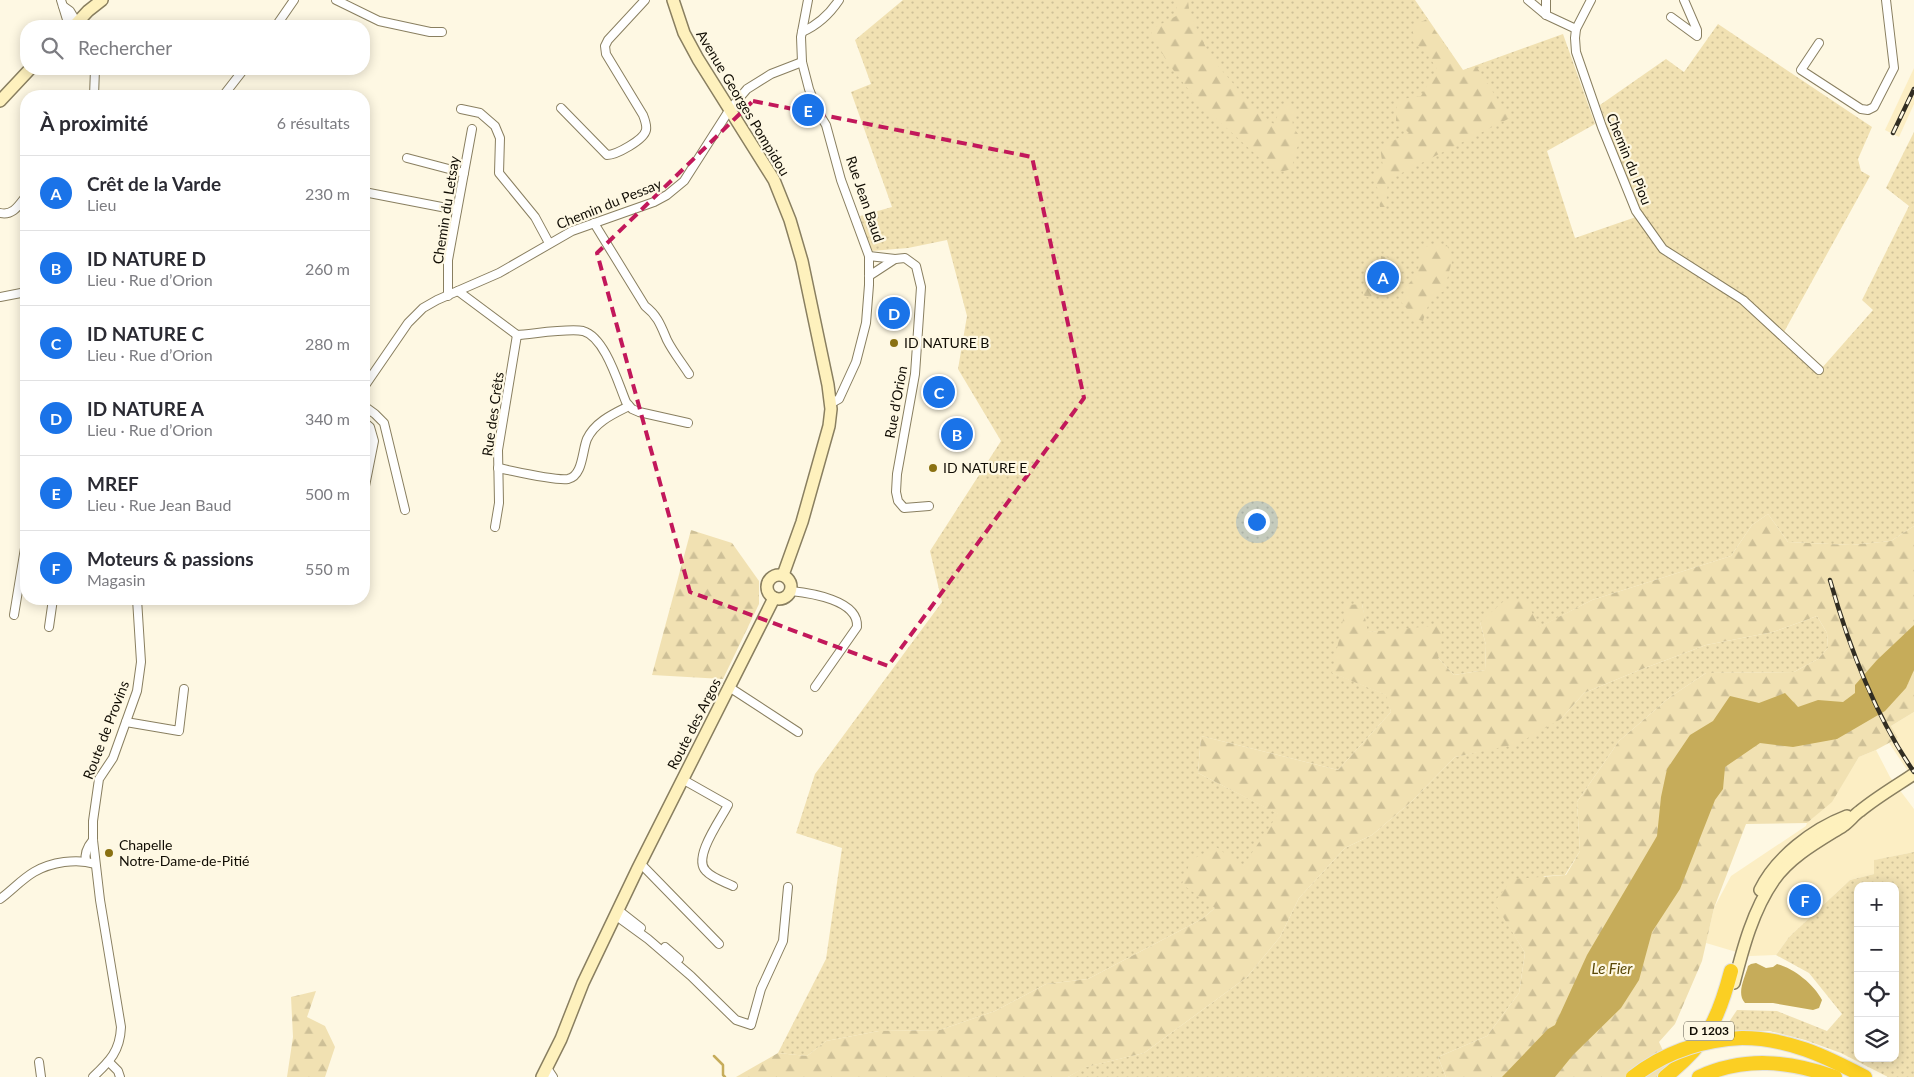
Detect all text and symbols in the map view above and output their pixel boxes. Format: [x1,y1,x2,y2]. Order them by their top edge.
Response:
search box [20,20,370,75]
street label: Avenue Georges Pompidou [693,27,794,179]
icon: search [38,34,66,62]
text: Rechercher [78,36,172,59]
pin: E [792,91,824,129]
text: À proximité [40,110,148,135]
street label: Chemin du Piou [1603,110,1656,207]
text: 6 résultats [277,113,350,132]
street label: Chemin du Letsay [429,154,463,265]
street label: Rue Jean Baud [843,154,888,244]
text: Crêt de la Varde [87,172,221,195]
street label: Chemin du Pessay [554,174,664,232]
text: A [50,184,62,203]
text: 230 m [305,184,350,203]
text: Lieu [87,195,116,214]
text: ID NATURE D [87,247,206,270]
pin: A [1367,258,1399,296]
text: B [51,259,61,278]
text: 260 m [305,259,350,278]
text: Lieu · Rue d’Orion [87,270,213,289]
pin: D [878,294,910,332]
text: ID NATURE C [87,322,204,345]
text: C [51,334,61,353]
text: 280 m [305,334,350,353]
place label: ID NATURE B [904,334,989,351]
marker: ID NATURE B [888,337,900,349]
text: Lieu · Rue d’Orion [87,345,213,364]
street label: Rue d’Orion [881,364,910,440]
street label: Rue des Crêts [478,371,507,457]
pin: C [923,373,955,411]
text: ID NATURE A [87,397,204,420]
text: D [50,409,62,428]
text: 340 m [305,409,350,428]
pin: B [941,415,973,453]
text: Lieu · Rue d’Orion [87,420,213,439]
place label: ID NATURE E [943,459,1027,476]
marker: ID NATURE E [927,462,939,474]
text: MREF [87,472,139,495]
text: E [51,484,61,503]
text: 500 m [305,484,350,503]
text: Lieu · Rue Jean Baud [87,495,231,514]
your location [1244,509,1270,535]
text: Moteurs & passions [87,547,254,570]
text: F [51,559,61,578]
text: 550 m [305,559,350,578]
text: Magasin [87,570,146,589]
street label: Route des Argos [663,675,724,772]
street label: Route de Provins [79,678,132,781]
place label: Chapelle Notre-Dame-de-Pitié [119,836,249,869]
marker: Chapelle Notre-Dame-de-Pitié [103,847,115,859]
pin: F [1789,881,1821,919]
map controls [1854,882,1899,1062]
button: + [1854,882,1899,927]
button: − [1854,927,1899,972]
water label: Le Fier [1592,959,1633,977]
button: locate [1854,972,1899,1017]
button: layers [1854,1017,1899,1062]
road number: D 1203 [1684,1021,1734,1040]

